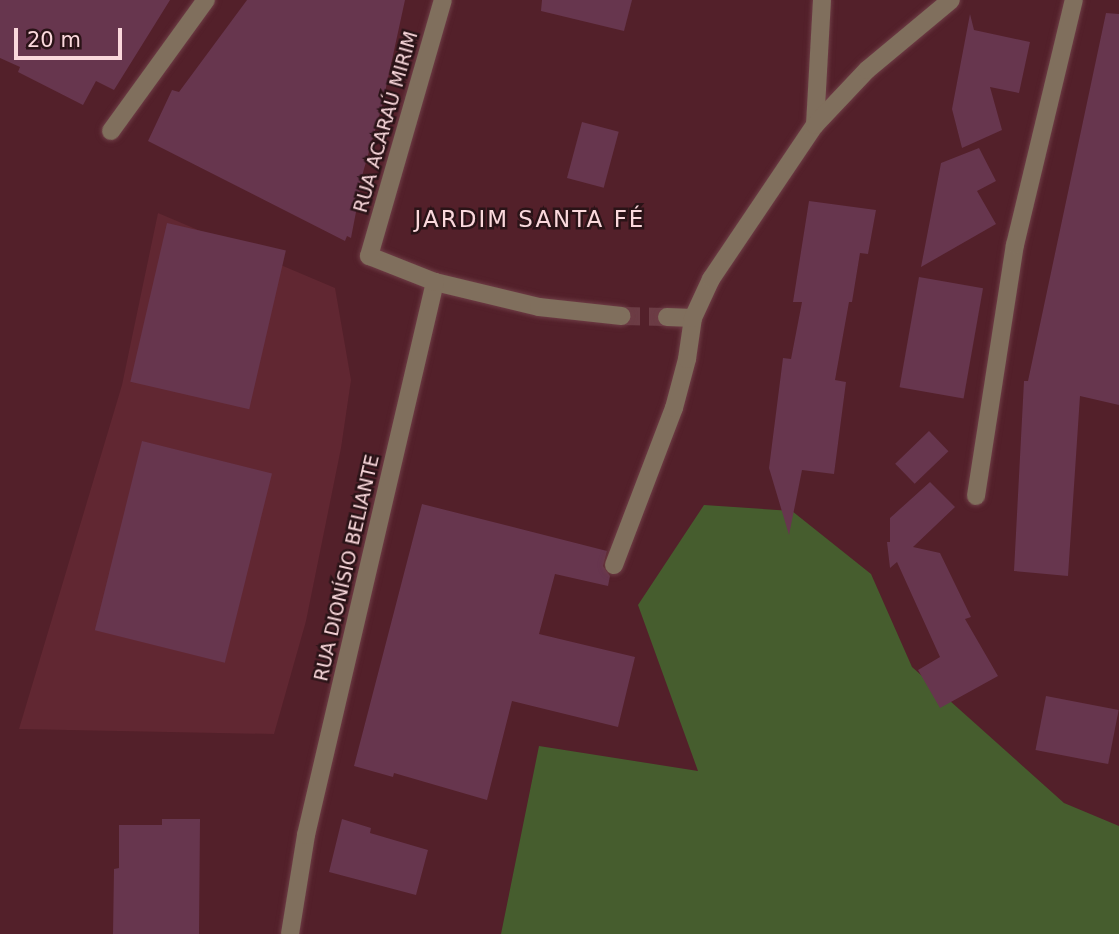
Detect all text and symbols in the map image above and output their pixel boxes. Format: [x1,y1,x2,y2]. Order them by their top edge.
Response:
scale bar [18,14,126,58]
text: 20 m [27,28,81,52]
street label: RUA ACARAÚ MIRIM [349,29,423,215]
district label: JARDIM SANTA FÉ [416,205,644,233]
street label: RUA DIONÍSIO BELIANTE [310,452,384,684]

